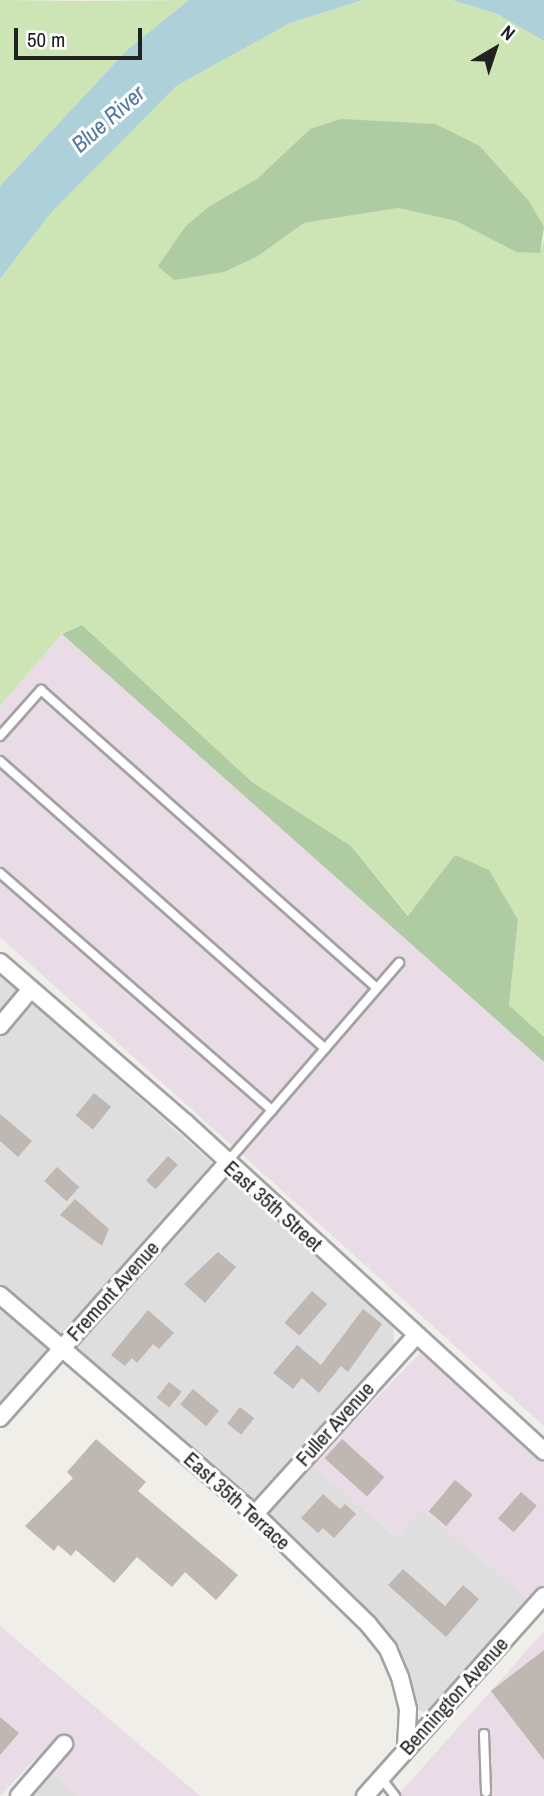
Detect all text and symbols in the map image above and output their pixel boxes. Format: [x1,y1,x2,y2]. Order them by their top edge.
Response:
scale bar [18,14,145,58]
north arrow [460,14,530,84]
text: N [496,19,521,46]
text: 50 m [27,25,65,54]
water label: Blue River [66,80,150,158]
street label: East 35th Street [219,1155,327,1257]
street label: Fremont Avenue [61,1235,165,1347]
street label: Fuller Avenue [290,1376,380,1472]
street label: East 35th Terrace [178,1446,296,1556]
street label: Bennington Avenue [394,1631,514,1761]

